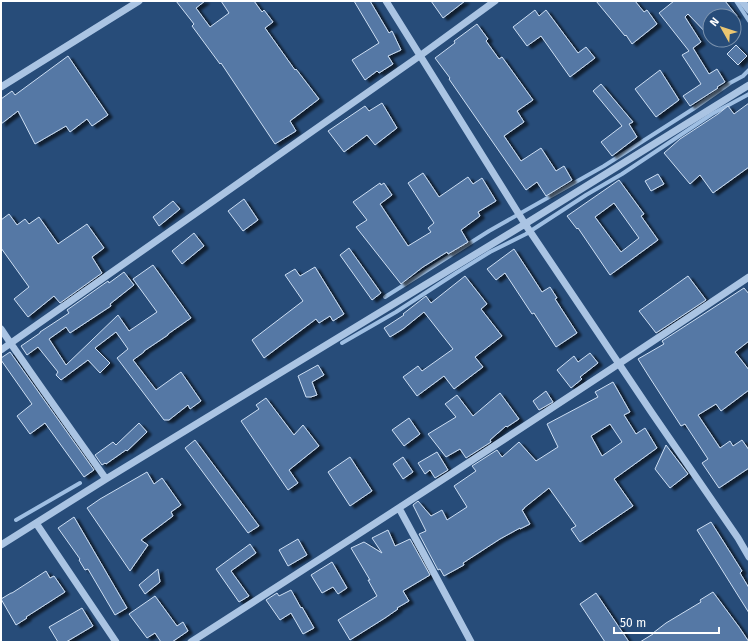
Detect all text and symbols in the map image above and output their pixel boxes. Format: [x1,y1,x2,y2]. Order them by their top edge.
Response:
north arrow [702,8,742,48]
text: N [707,15,722,29]
scale bar [614,609,719,635]
text: 50 m [620,616,646,630]

